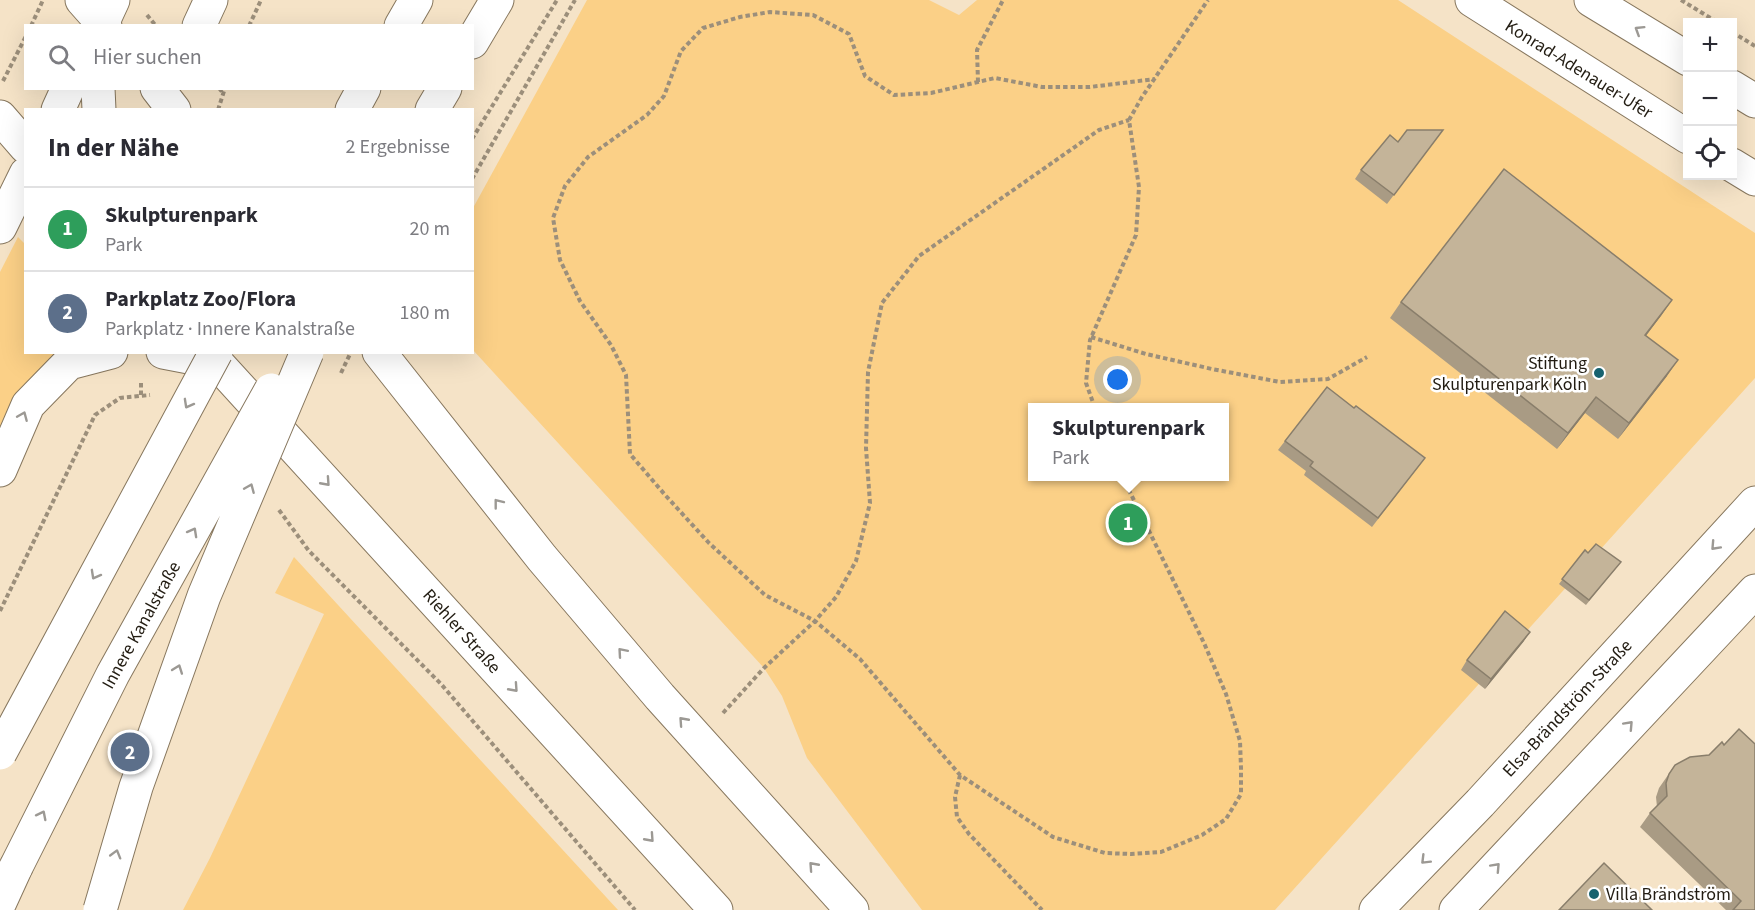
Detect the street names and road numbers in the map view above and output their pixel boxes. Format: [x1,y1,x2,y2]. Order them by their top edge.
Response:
street label: Konrad-Adenauer-Ufer [1500,14,1658,125]
street label: Innere Kanalstraße [96,557,187,694]
street label: Riehler Straße [417,584,506,679]
street label: Elsa-Brändström-Straße [1497,634,1638,783]

